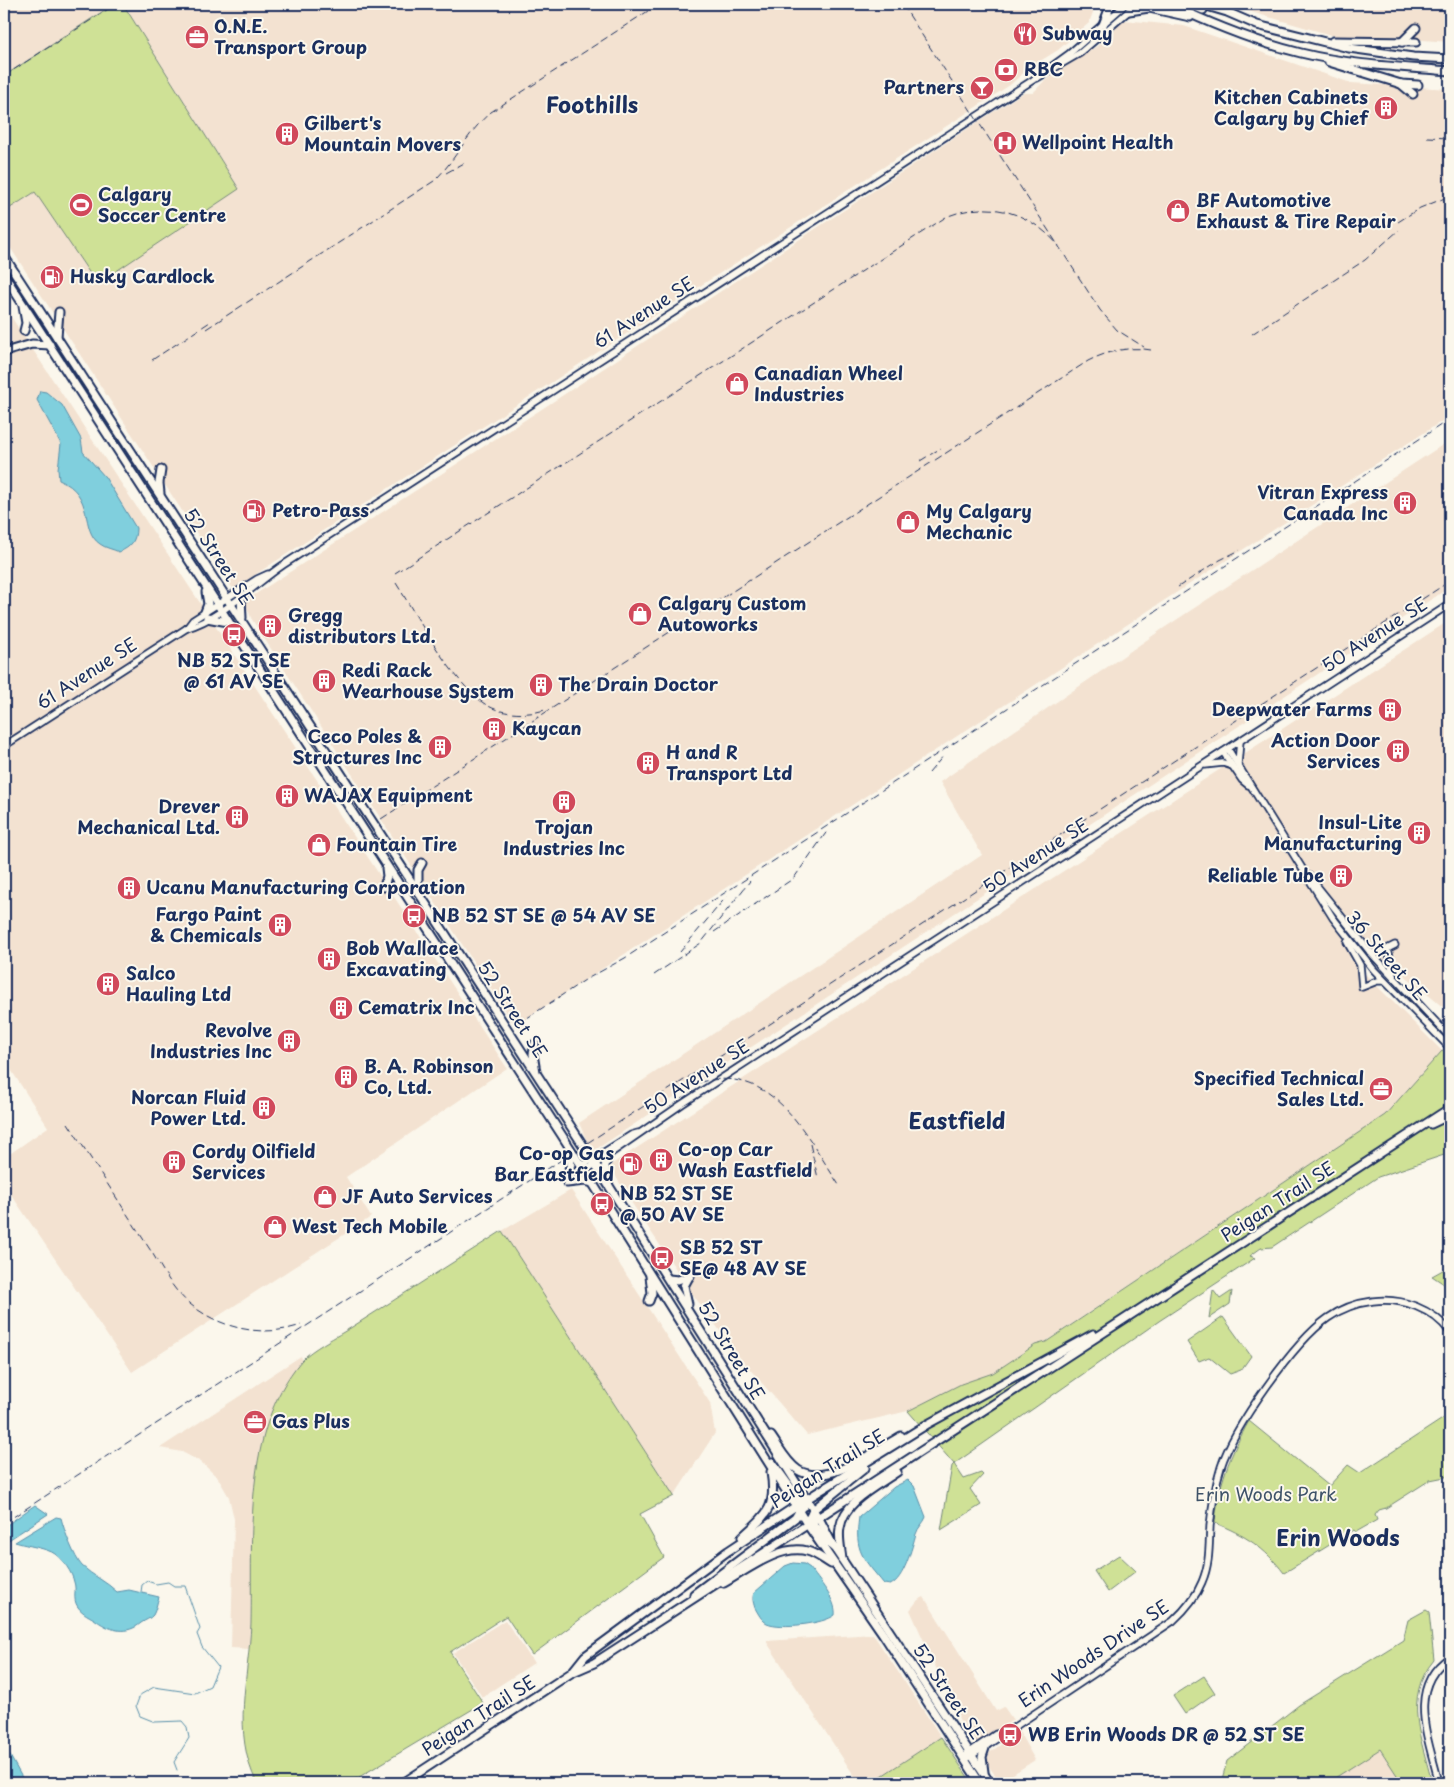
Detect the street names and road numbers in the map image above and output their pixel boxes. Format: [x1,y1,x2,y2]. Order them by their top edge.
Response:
street label: 61 Avenue SE [587,269,699,355]
street label: 52 Street SE [178,502,261,610]
street label: 50 Avenue SE [1316,589,1433,678]
street label: 61 Avenue SE [30,630,142,716]
street label: 50 Avenue SE [977,810,1094,899]
street label: 36 Street SE [1340,904,1434,1006]
street label: 52 Street SE [472,955,555,1063]
street label: 50 Avenue SE [638,1031,755,1120]
street label: Peigan Trail SE [1215,1154,1340,1248]
street label: 52 Street SE [692,1296,772,1405]
street label: Peigan Trail SE [764,1421,890,1514]
street label: Erin Woods Drive SE [1012,1592,1174,1713]
street label: 52 Street SE [907,1638,991,1745]
street label: Peigan Trail SE [416,1668,541,1762]

